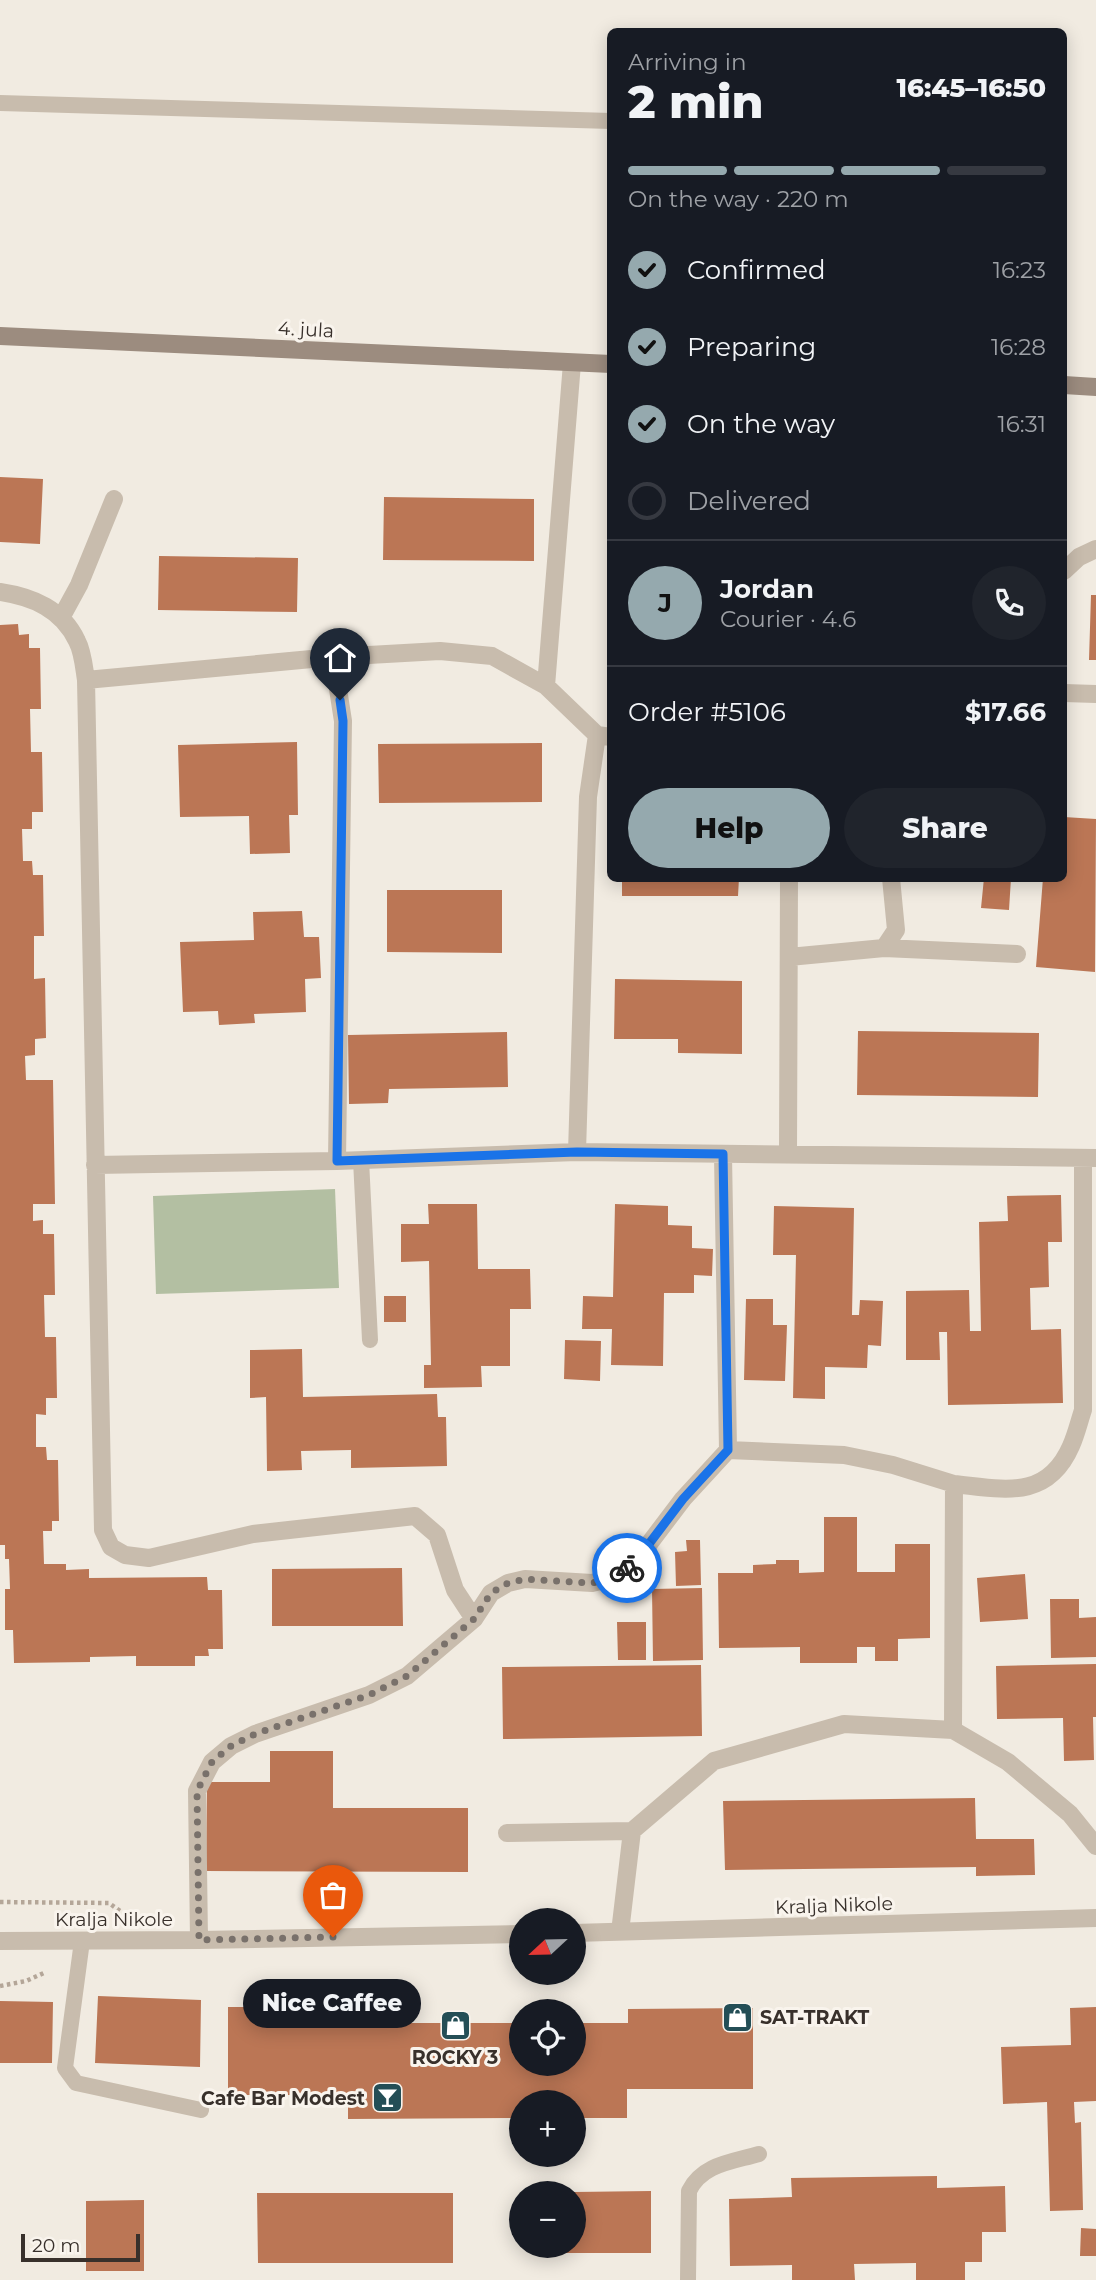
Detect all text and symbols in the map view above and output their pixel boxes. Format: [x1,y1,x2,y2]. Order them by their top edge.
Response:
text: Arriving in [628,48,747,76]
text: 16:45–16:50 [897,72,1046,104]
text: 2 min [628,73,763,130]
text: On the way · 220 m [628,185,849,213]
icon: check [628,251,666,289]
text: Confirmed [687,254,826,286]
text: 16:23 [993,256,1046,284]
street label: 4. jula [277,317,335,342]
icon: check [628,328,666,366]
text: Preparing [687,331,816,363]
text: 16:28 [991,333,1046,361]
icon: check [628,405,666,443]
text: On the way [687,408,835,440]
text: 16:31 [998,410,1046,438]
text: Delivered [687,485,811,517]
button: phone [972,566,1046,640]
text: Jordan [720,573,814,605]
text: J [658,587,672,619]
text: Courier · 4.6 [720,605,856,633]
pin [310,628,370,700]
icon: home [321,639,359,677]
text: Order #5106 [628,696,786,728]
text: $17.66 [965,696,1046,728]
button: Help [628,788,830,868]
button: Share [844,788,1046,868]
courier [592,1533,662,1603]
icon: bike [608,1549,646,1587]
pin [303,1865,363,1937]
icon: bag [314,1876,352,1914]
street label: Kralja Nikole [775,1892,893,1919]
street label: Kralja Nikole [55,1908,173,1931]
north arrow [509,1908,586,1984]
map controls [509,1908,586,2258]
callout: Nice Caffee [244,1979,422,2028]
text: Nice Caffee [262,1989,402,2017]
button: locate [509,1999,586,2076]
shop icon: SAT-TRAKT [720,2000,754,2034]
place label: SAT-TRAKT [760,2006,869,2029]
shop icon: ROCKY 3 [438,2009,472,2043]
place label: ROCKY 3 [412,2046,498,2069]
bar icon: Cafe Bar Modest [371,2081,405,2115]
place label: Cafe Bar Modest [201,2087,365,2110]
button: + [509,2090,586,2167]
button: − [509,2181,586,2258]
scale bar [21,2231,140,2263]
text: 20 m [32,2234,80,2257]

